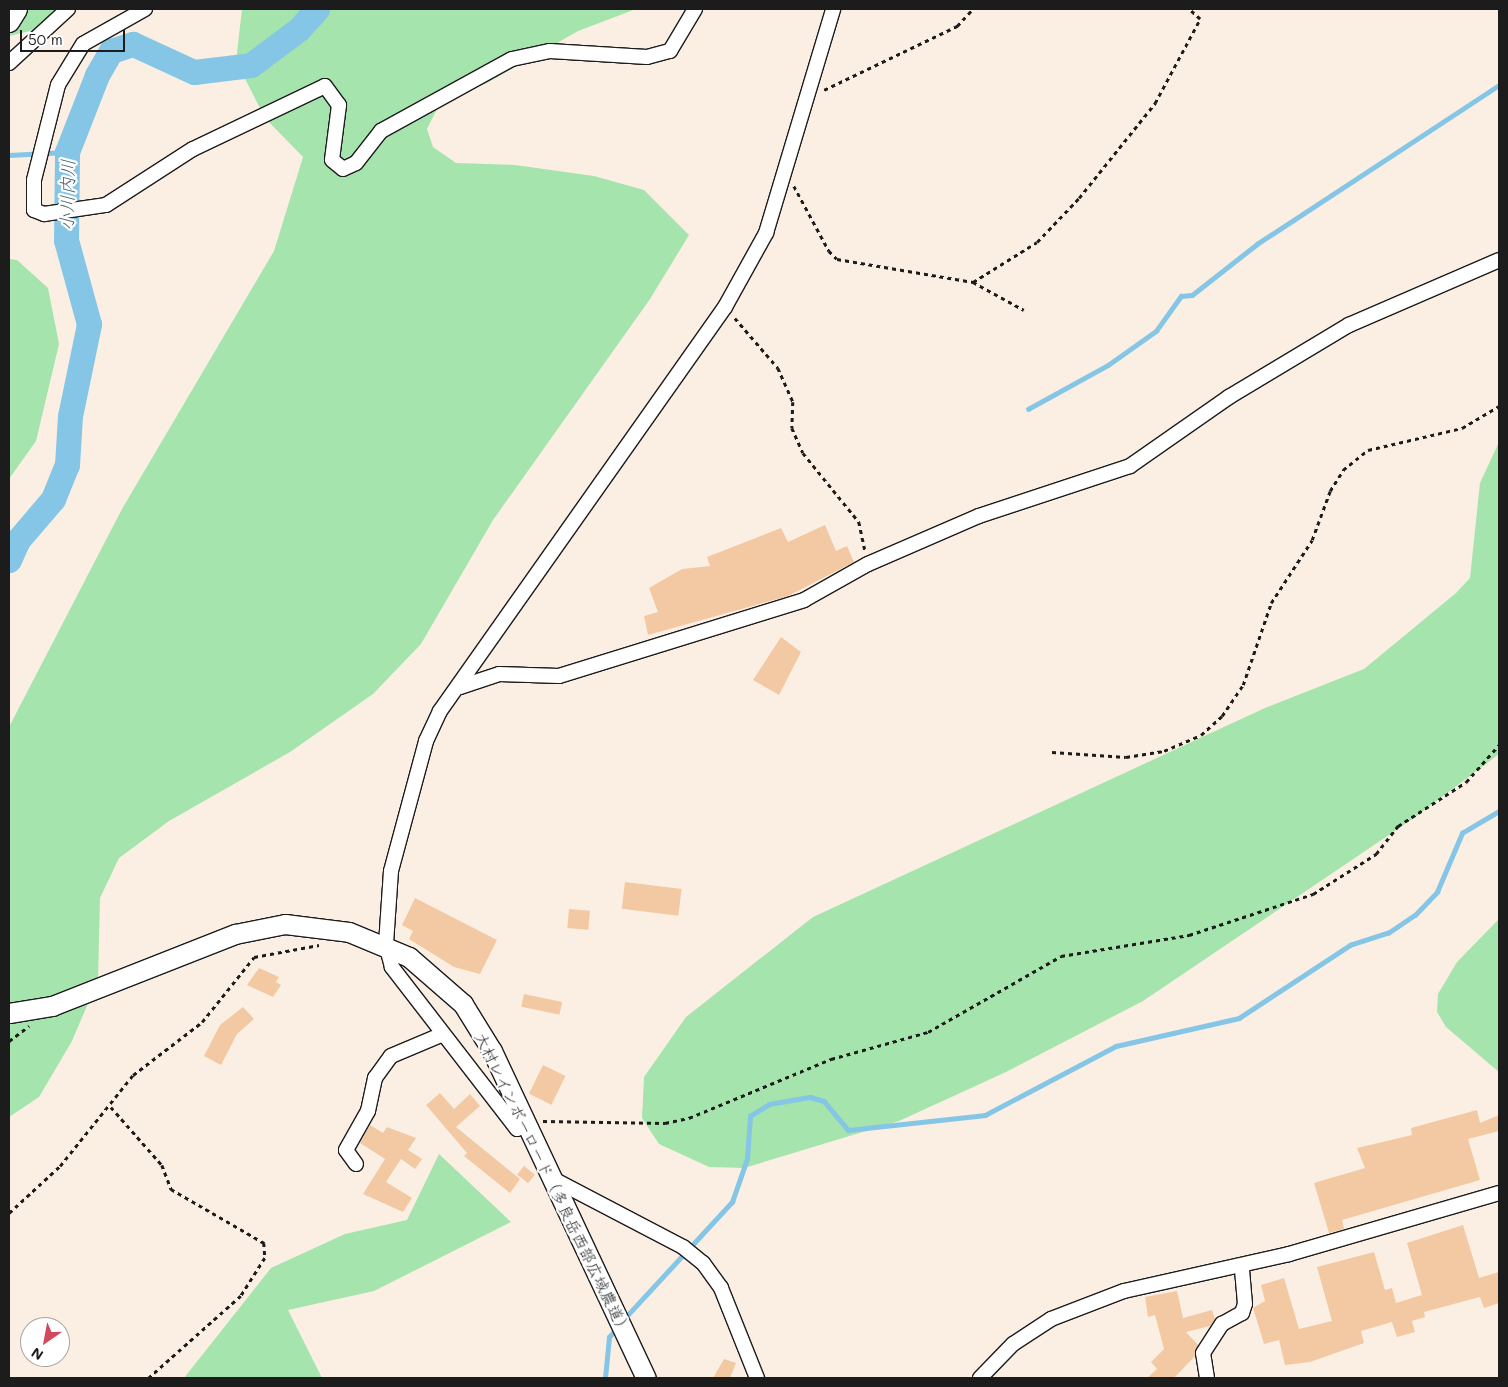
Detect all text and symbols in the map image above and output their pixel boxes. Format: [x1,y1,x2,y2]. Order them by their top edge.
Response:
scale bar [22,20,128,52]
text: 50 m [28,29,63,49]
water label: 小川内川 [56,159,78,231]
street label: 大村レインボーロード（多良岳西部広域農道） [471,1029,635,1339]
north arrow [20,1317,70,1367]
text: N [27,1343,47,1365]

